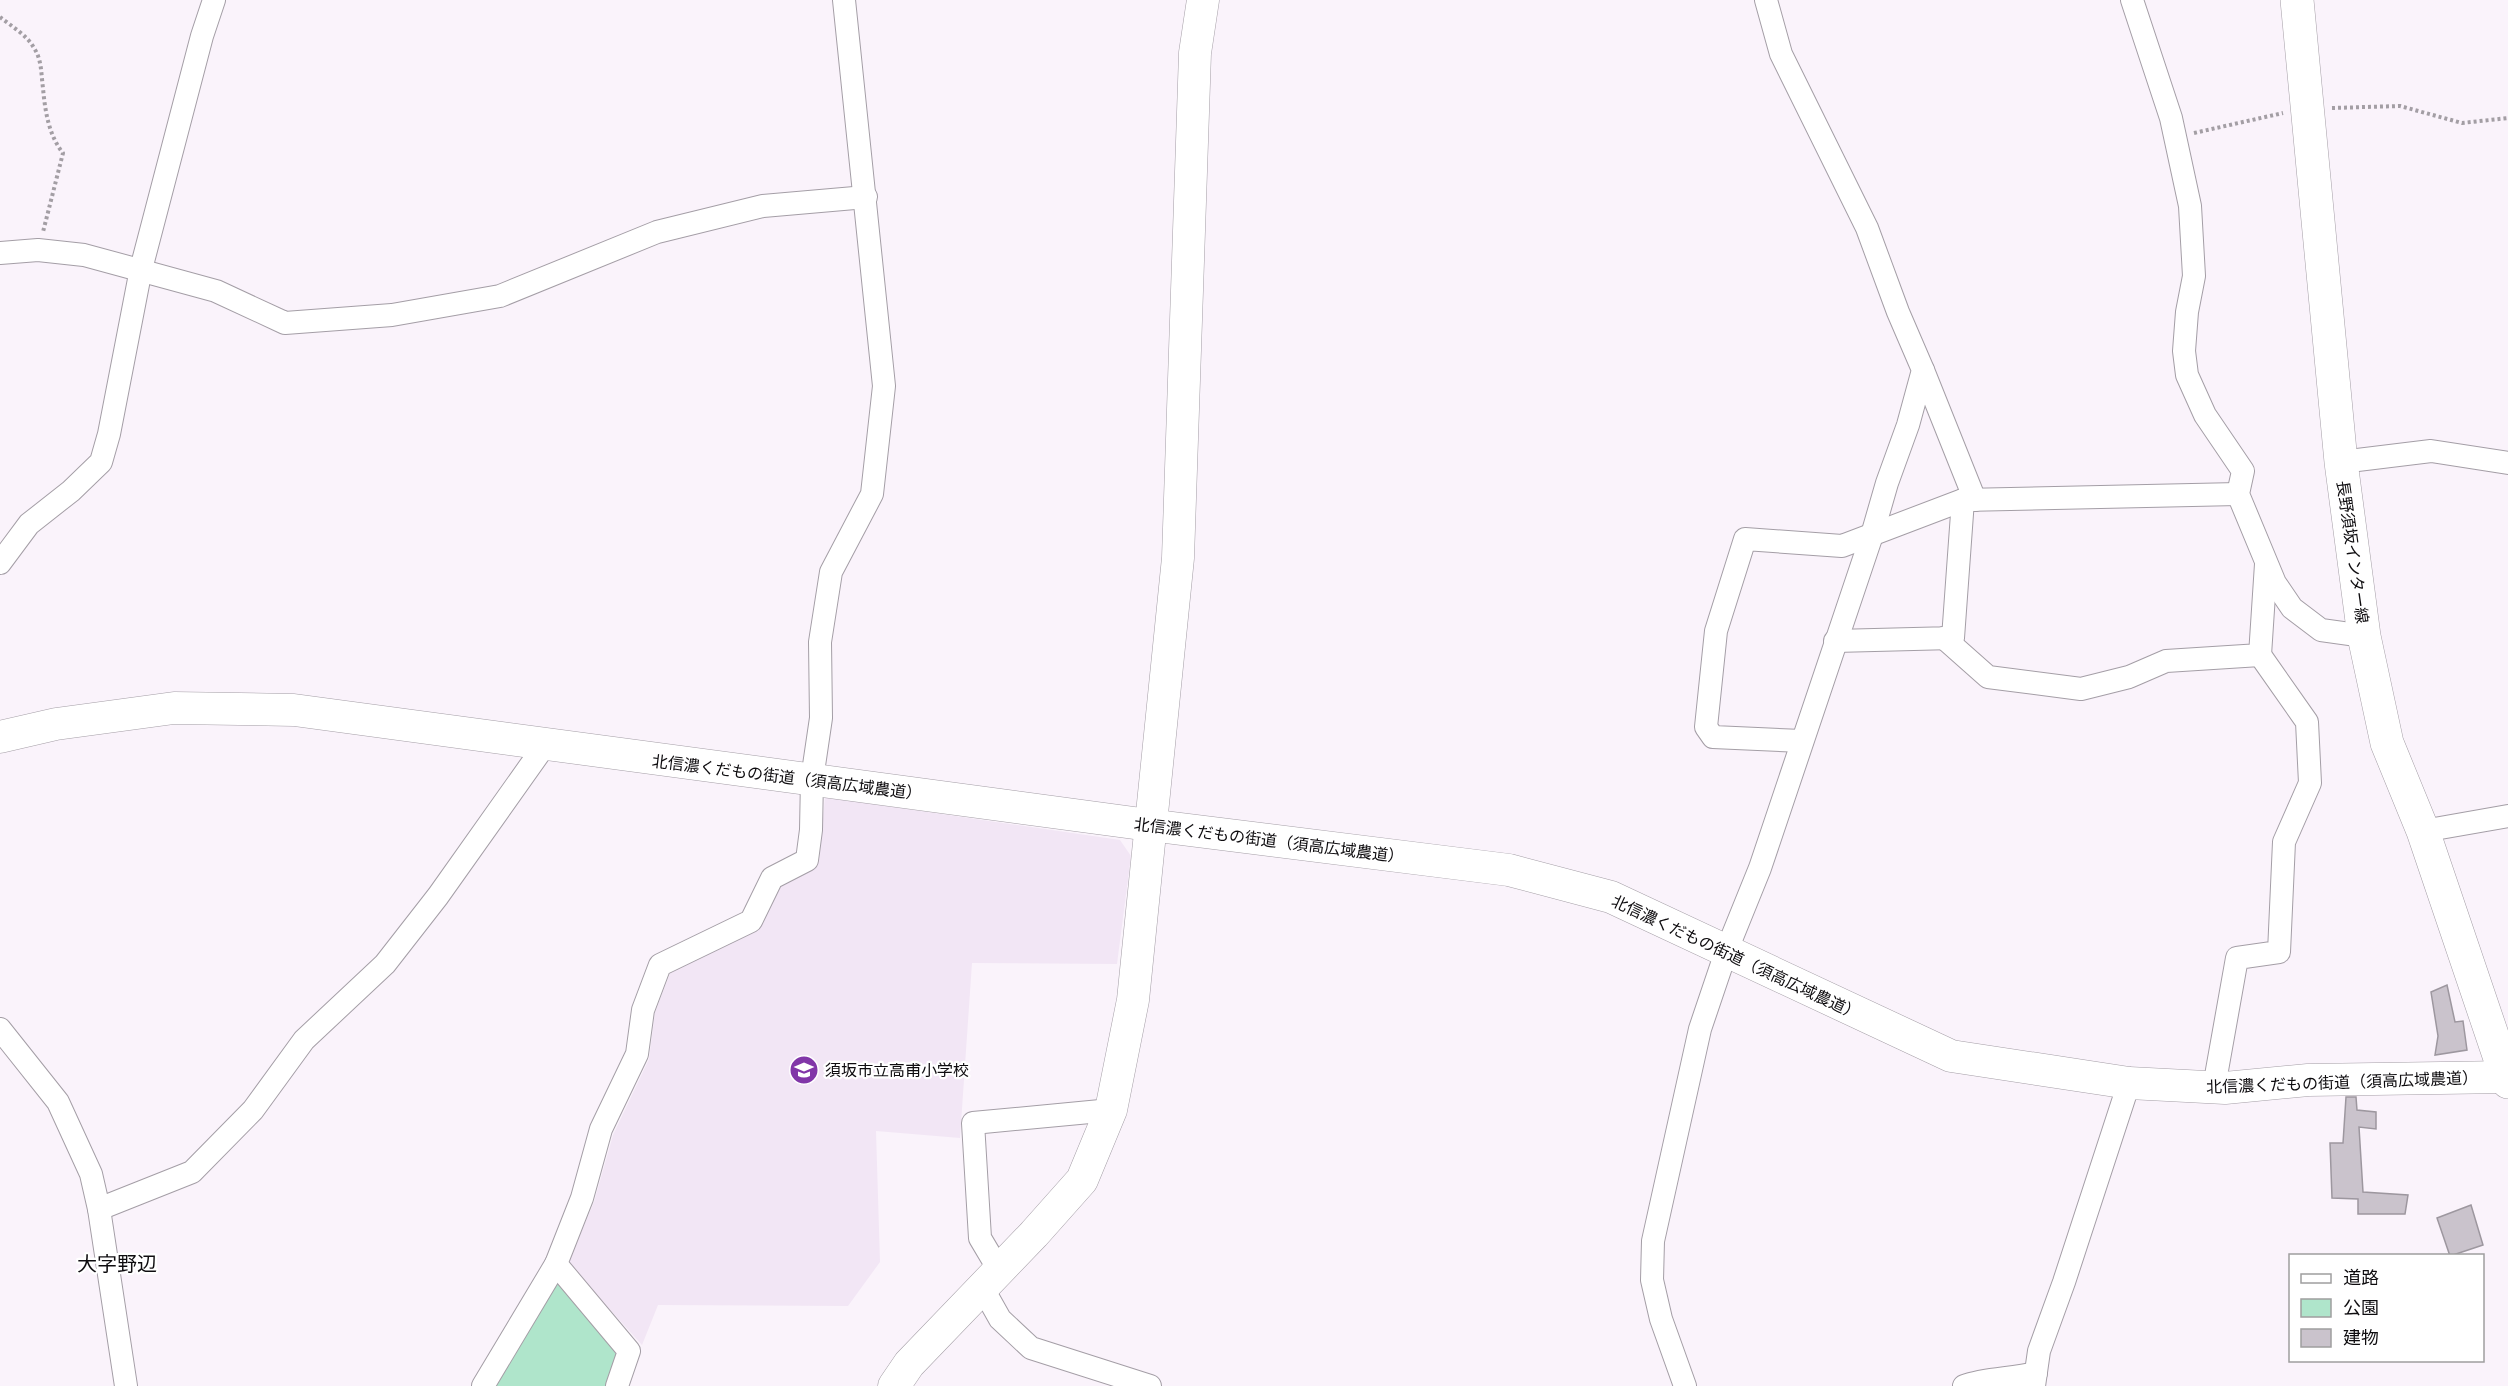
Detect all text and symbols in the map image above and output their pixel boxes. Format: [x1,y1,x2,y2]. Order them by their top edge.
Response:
street label: 長野須坂インター線 [2333,479,2372,625]
street label: 北信濃くだもの街道（須高広域農道） [651,751,923,804]
street label: 北信濃くだもの街道（須高広域農道） [1133,814,1405,867]
street label: 北信濃くだもの街道（須高広域農道） [1609,891,1863,1024]
school or university icon: 須坂市立高甫小学校 [788,1054,820,1086]
place label: 須坂市立高甫小学校 [825,1061,969,1080]
street label: 北信濃くだもの街道（須高広域農道） [2206,1068,2478,1097]
district label: 大字野辺 [77,1252,157,1276]
legend [2289,1254,2484,1362]
text: 道路 [2343,1267,2379,1289]
text: 公園 [2343,1297,2379,1319]
text: 建物 [2343,1327,2379,1349]

